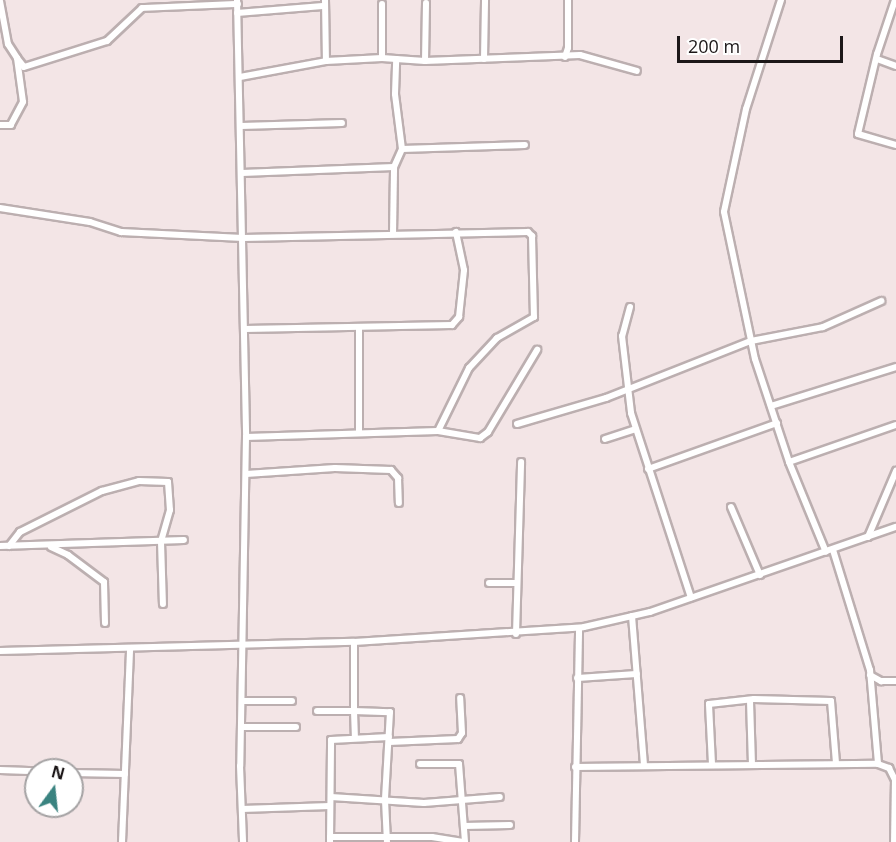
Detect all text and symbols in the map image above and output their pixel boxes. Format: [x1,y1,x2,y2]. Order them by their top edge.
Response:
scale bar [680,24,846,62]
text: 200 m [688,34,740,58]
north arrow [24,758,84,818]
text: N [49,760,67,785]

